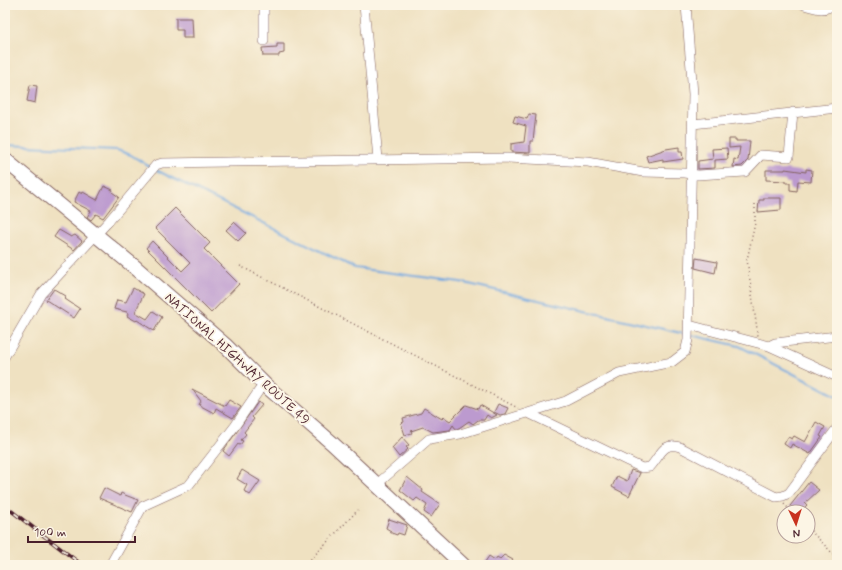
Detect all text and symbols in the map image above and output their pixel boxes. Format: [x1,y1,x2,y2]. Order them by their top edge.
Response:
street label: NATIONAL HIGHWAY ROUTE 49 [161,289,313,429]
north arrow [776,504,816,544]
scale bar [28,518,135,544]
text: 100 m [34,525,66,541]
text: N [792,526,801,540]

